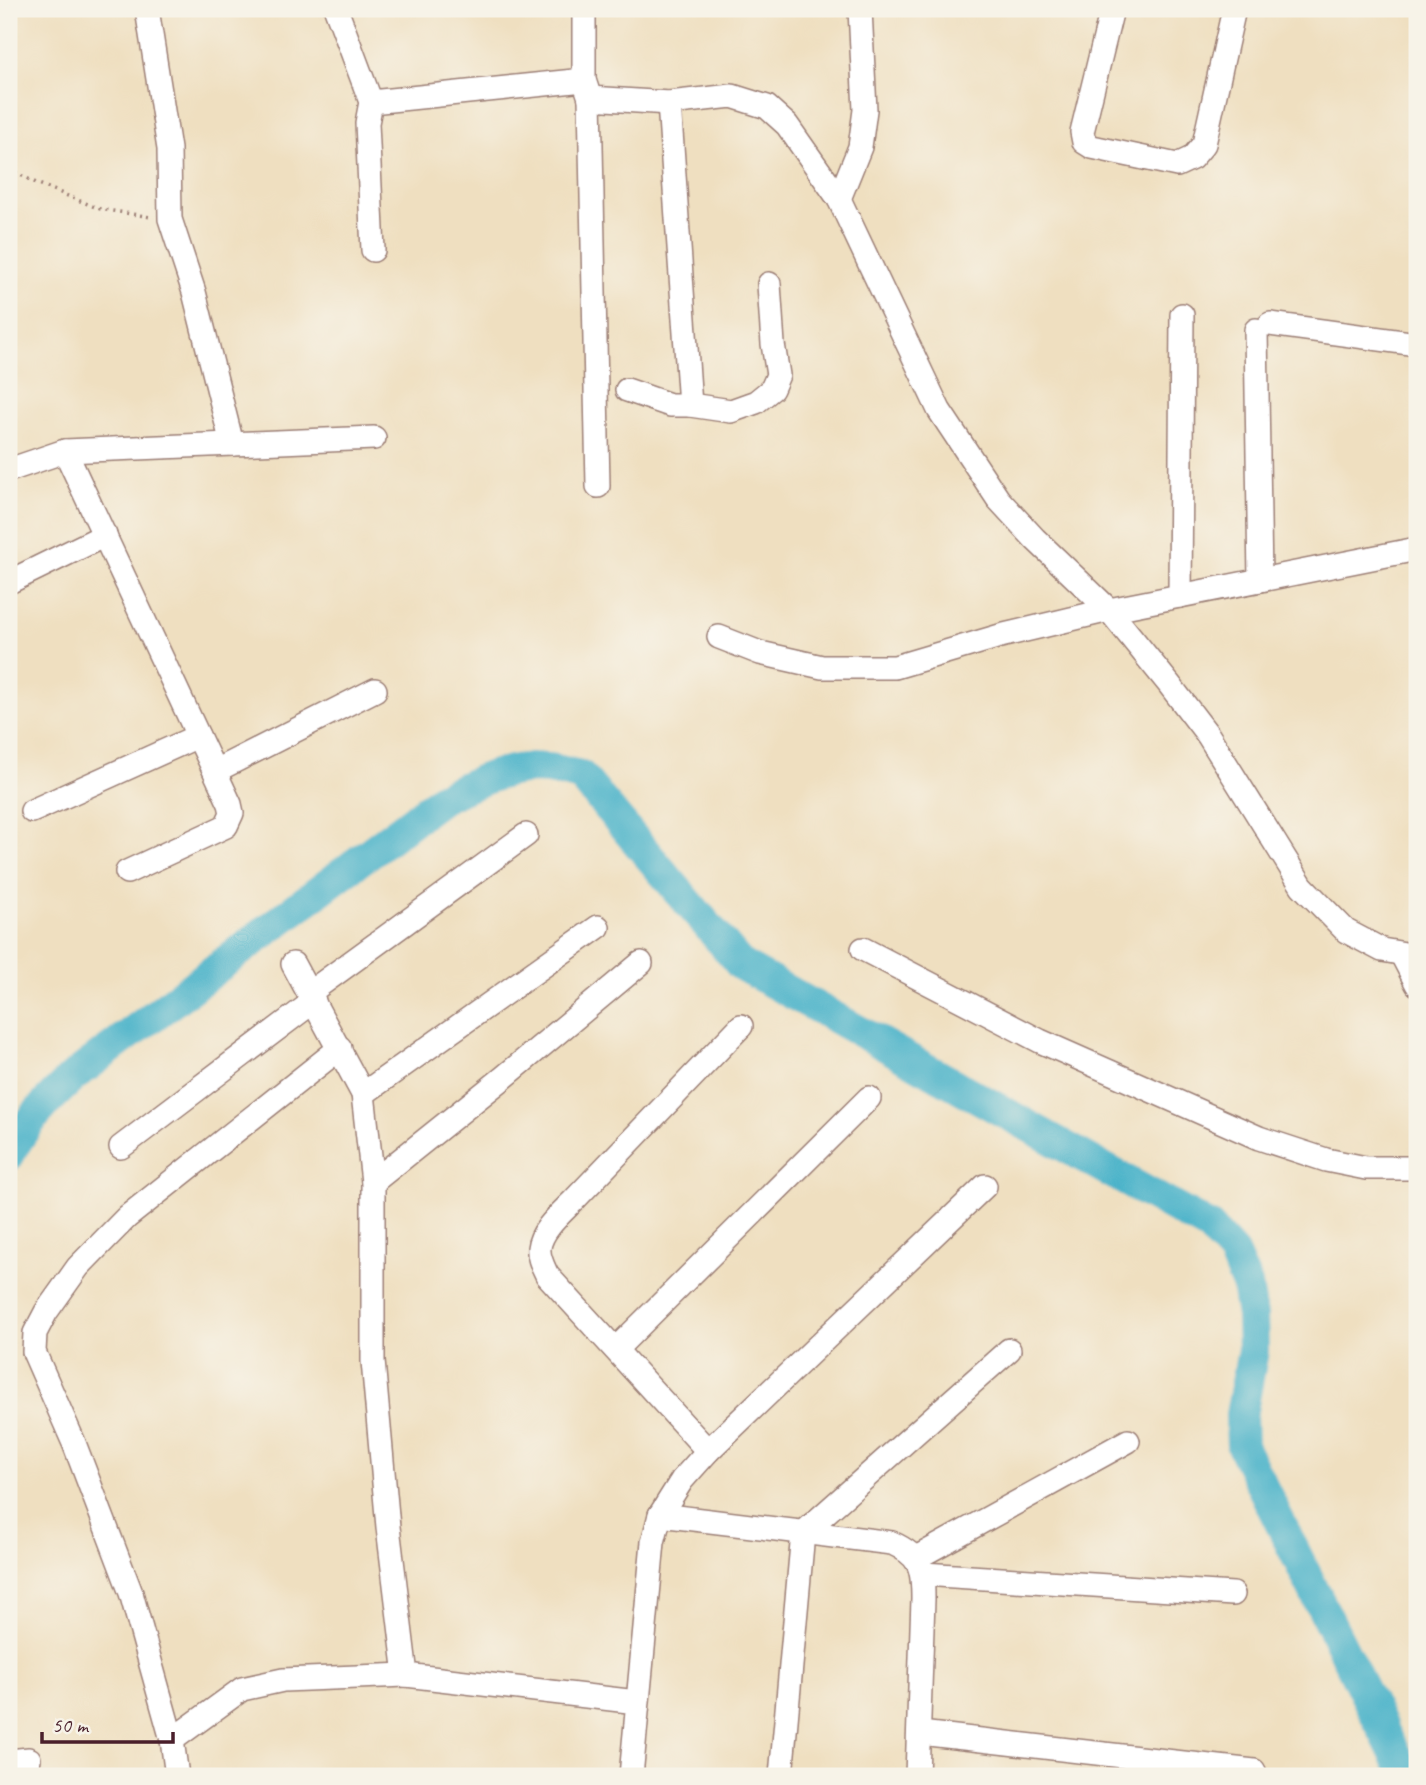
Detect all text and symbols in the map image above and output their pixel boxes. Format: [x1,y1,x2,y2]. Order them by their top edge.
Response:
scale bar [42,1701,173,1745]
text: 50 m [52,1712,90,1738]

